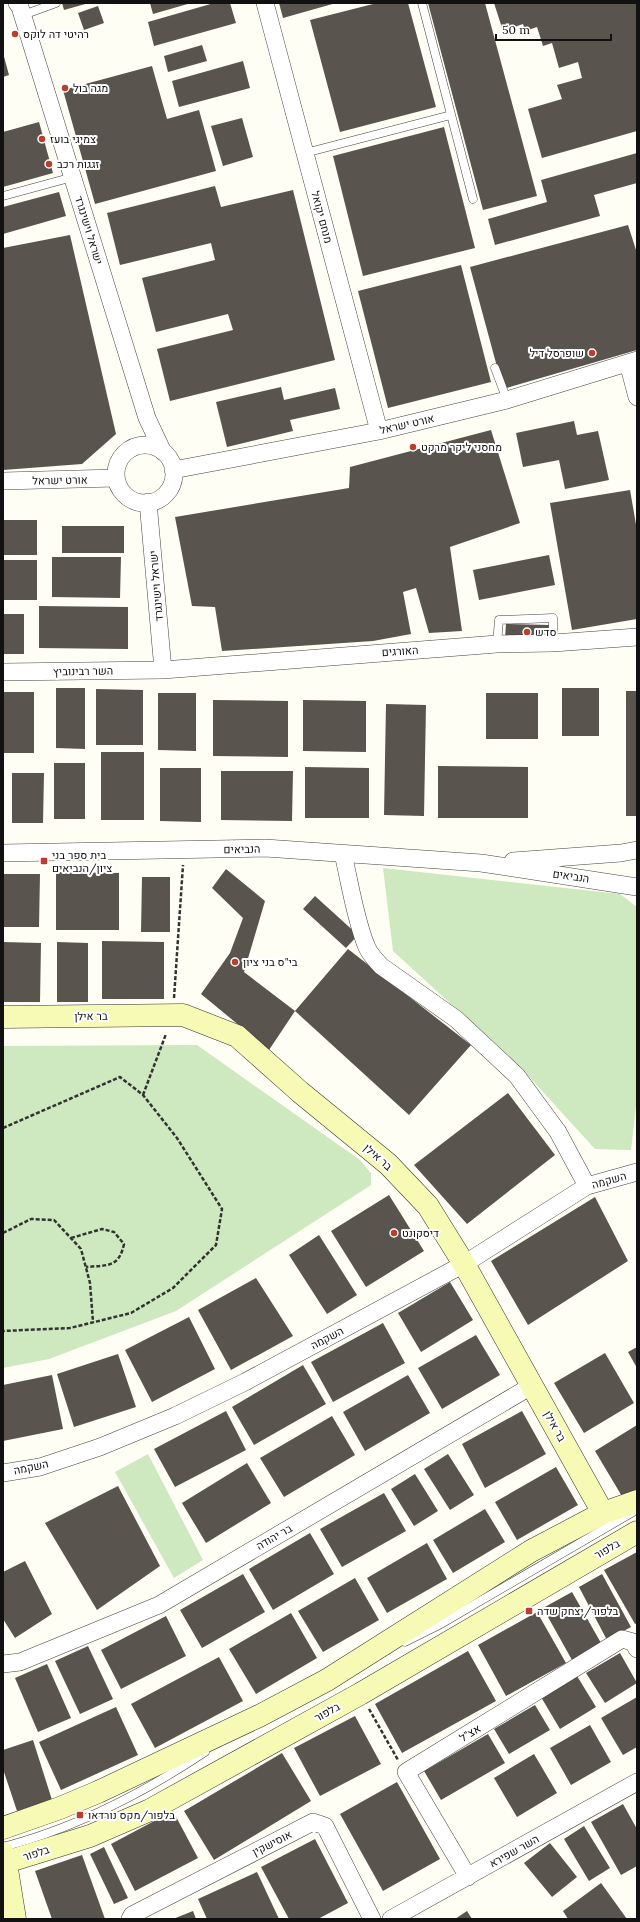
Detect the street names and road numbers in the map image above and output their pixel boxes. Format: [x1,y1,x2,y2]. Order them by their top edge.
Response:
street label: מנחם יקואל [308,189,336,245]
street label: ישראל וישינגרד [72,194,106,266]
street label: אורט ישראל [378,411,436,437]
street label: אורט ישראל [32,473,88,487]
street label: ישראל וישינגרד [146,550,166,622]
street label: האורגים [381,643,419,659]
street label: השר רבינוביץ [53,663,113,679]
street label: הנביאים [223,842,261,856]
street label: הנביאים [552,866,590,886]
street label: בר אילן [74,1009,108,1023]
street label: בר אילן [361,1141,395,1173]
street label: השקמה [590,1168,628,1192]
street label: השקמה [308,1323,346,1353]
street label: בר אילן [541,1408,569,1444]
street label: השקמה [12,1456,50,1478]
street label: בר יהודה [253,1521,295,1553]
street label: בלפור [592,1536,622,1562]
street label: בלפור [312,1699,342,1725]
street label: אצ"ל [457,1721,483,1745]
street label: אוסישקין [250,1827,294,1859]
street label: השר שפירא [487,1832,541,1870]
street label: בלפור [21,1842,51,1864]

